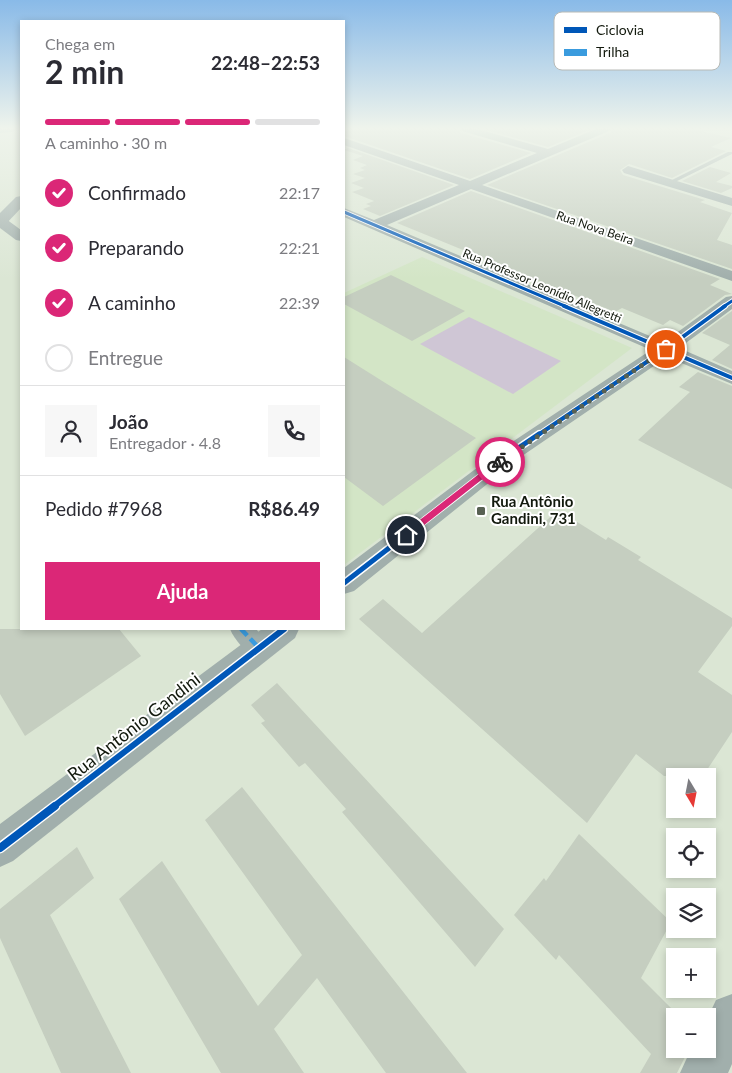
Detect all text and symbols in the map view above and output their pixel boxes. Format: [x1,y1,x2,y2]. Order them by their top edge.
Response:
legend [554,12,720,70]
text: Ciclovia [596,21,644,38]
text: Chega em [45,34,115,53]
text: Trilha [596,43,629,60]
text: 22:48–22:53 [211,51,320,74]
text: 2 min [45,52,124,91]
text: A caminho · 30 m [45,133,167,152]
icon: check [45,179,73,207]
text: Confirmado [88,181,186,204]
text: 22:17 [279,183,320,202]
street label: Rua Nova Beira [555,207,636,248]
icon: check [45,234,73,262]
text: Preparando [88,236,184,259]
text: 22:21 [279,238,320,257]
street label: Rua Professor Leonídio Allegretti [461,245,624,326]
icon: check [45,289,73,317]
text: A caminho [88,291,176,314]
text: 22:39 [279,293,320,312]
pin [645,328,687,370]
icon: bag [652,335,680,363]
text: Entregue [88,346,163,369]
button: person [45,405,97,457]
button: phone [268,405,320,457]
text: João [109,410,148,433]
text: Entregador · 4.8 [109,433,221,452]
courier [475,437,525,487]
icon: bike [486,448,514,476]
place label: Rua Antônio Gandini, 731 [491,492,576,527]
text: Pedido #7968 [45,497,163,520]
text: R$86.49 [248,497,320,520]
marker: Rua Antônio Gandini, 731 [475,505,487,517]
pin [385,514,427,556]
icon: home [392,521,420,549]
button: Ajuda [45,562,320,620]
street label: Rua Antônio Gandini [63,667,204,785]
north arrow [666,768,716,818]
map controls [666,768,716,1058]
button: locate [666,828,716,878]
button: layers [666,888,716,938]
button: + [666,948,716,998]
button: − [666,1008,716,1058]

